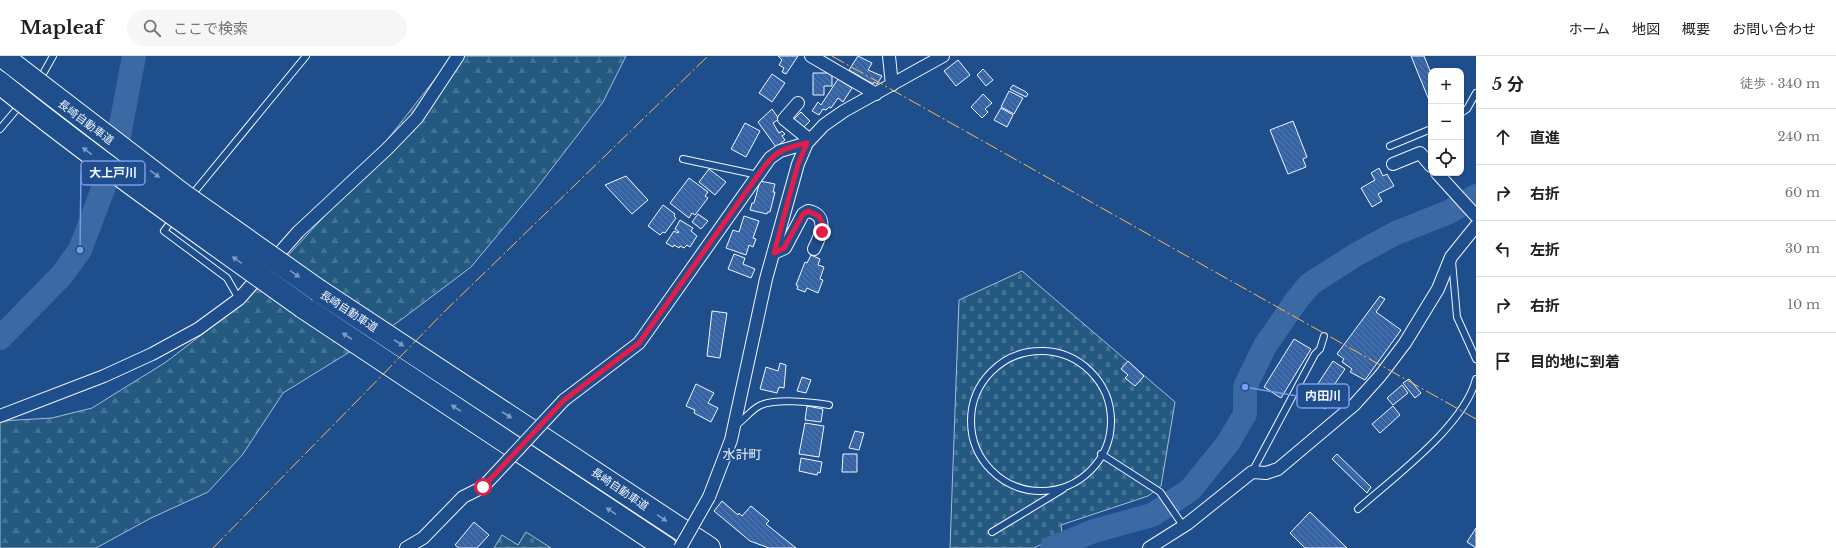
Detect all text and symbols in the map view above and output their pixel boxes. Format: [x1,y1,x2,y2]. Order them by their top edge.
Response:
search box [127,10,407,46]
text: Mapleaf [20,16,103,39]
icon: search [141,17,163,39]
text: ここで検索 [173,19,248,38]
text: ホーム [1568,20,1610,38]
text: 地図 [1632,20,1660,38]
text: 概要 [1682,20,1710,38]
text: お問い合わせ [1732,20,1816,38]
map controls [1428,68,1464,176]
button: + [1428,68,1464,104]
text: 5 分 [1492,74,1524,95]
text: 徒歩 · 340 m [1740,75,1820,92]
street label: 長崎自動車道 [55,97,117,147]
button: − [1428,104,1464,140]
icon: ahead [1492,126,1514,148]
text: 直進 [1530,128,1560,147]
text: 240 m [1777,128,1820,145]
button: locate [1428,140,1464,176]
one-way arrow [81,146,92,155]
callout: 大上戸川 [81,161,145,185]
text: 大上戸川 [89,165,137,180]
one-way arrow [150,169,161,178]
icon: right [1492,182,1514,204]
text: 右折 [1530,184,1560,203]
text: 60 m [1785,184,1820,201]
route end [813,223,831,241]
icon: left [1492,238,1514,260]
text: 左折 [1530,240,1560,259]
text: 30 m [1785,240,1820,257]
one-way arrow [232,256,242,264]
one-way arrow [290,270,300,278]
street label: 長崎自動車道 [318,287,380,335]
icon: right [1492,294,1514,316]
text: 右折 [1530,296,1560,315]
text: 10 m [1787,296,1820,313]
one-way arrow [341,333,353,340]
one-way arrow [394,339,404,347]
icon: arrive [1492,350,1514,372]
text: 目的地に到着 [1530,352,1620,371]
callout: 内田川 [1297,384,1349,408]
text: 内田川 [1305,388,1341,403]
one-way arrow [451,404,461,412]
one-way arrow [502,411,513,418]
district label: 水計町 [722,446,762,463]
street label: 長崎自動車道 [589,465,651,513]
route start [474,478,492,496]
one-way arrow [606,507,616,515]
one-way arrow [657,514,667,522]

